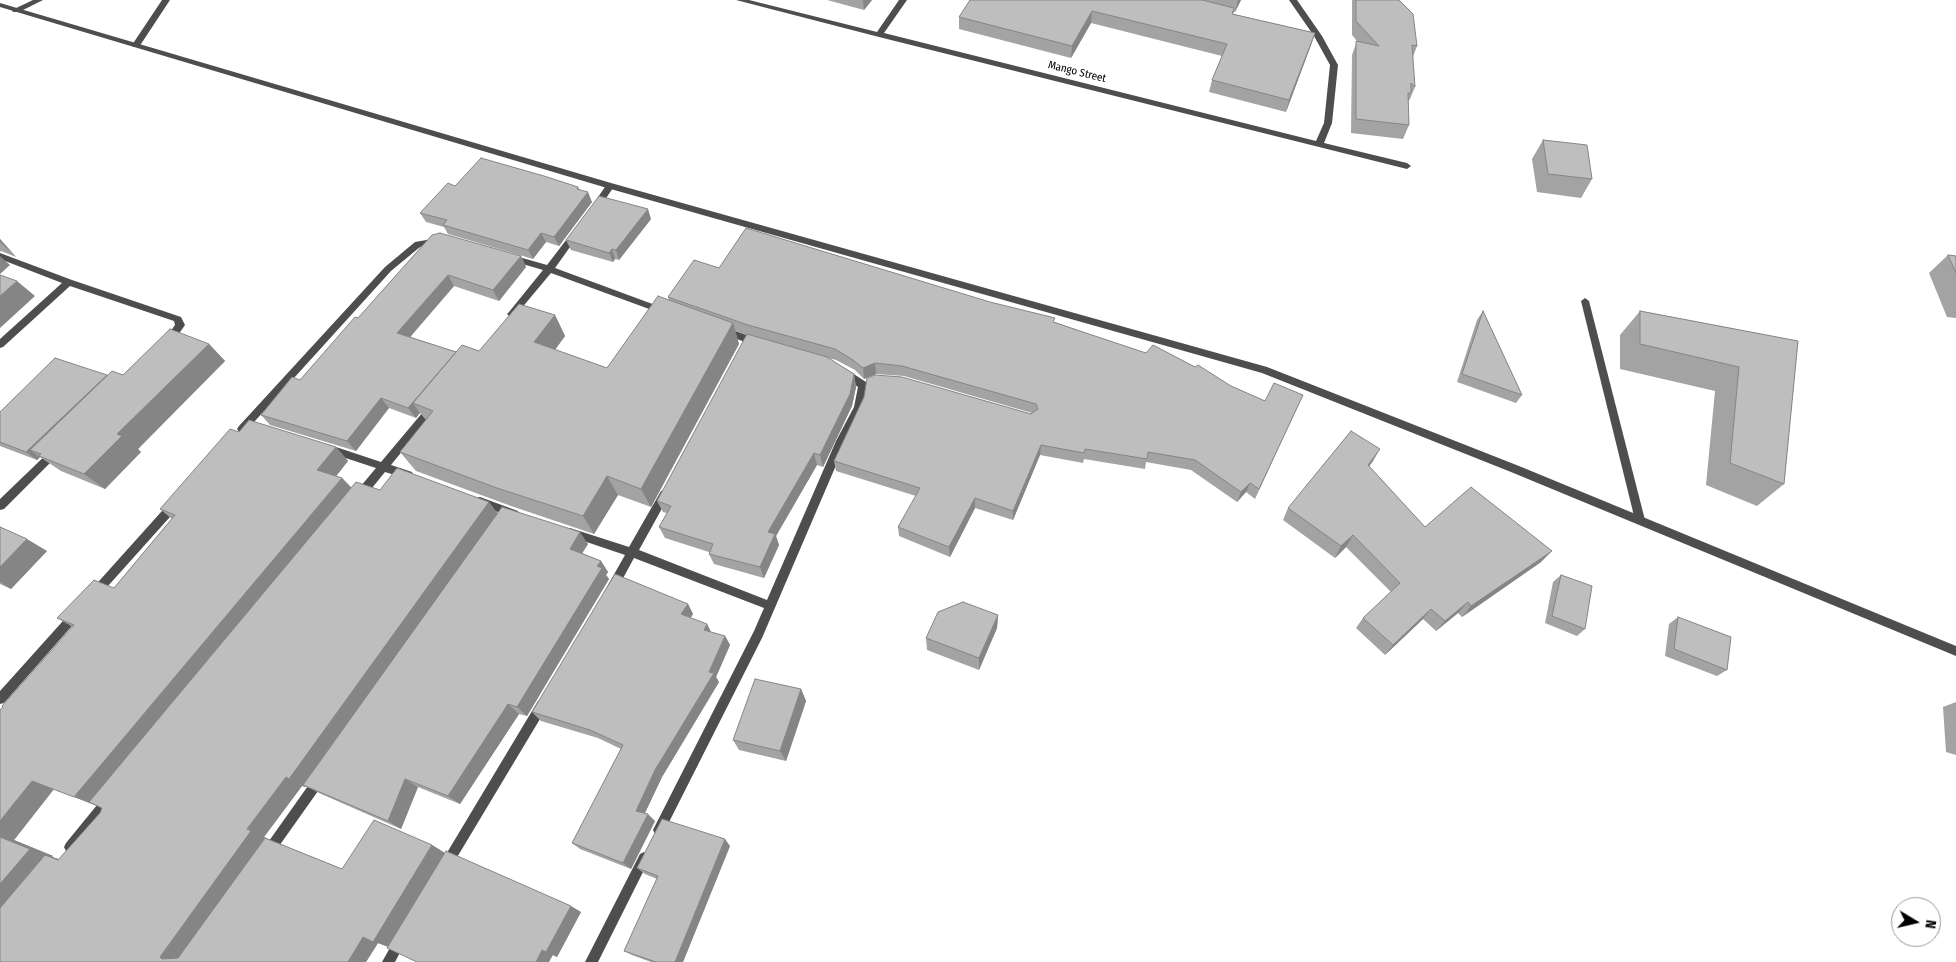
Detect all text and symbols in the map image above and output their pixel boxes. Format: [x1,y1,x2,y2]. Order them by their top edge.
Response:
street label: Mango Street [1047,58,1107,86]
north arrow [1891,897,1941,947]
text: N [1921,919,1939,930]

